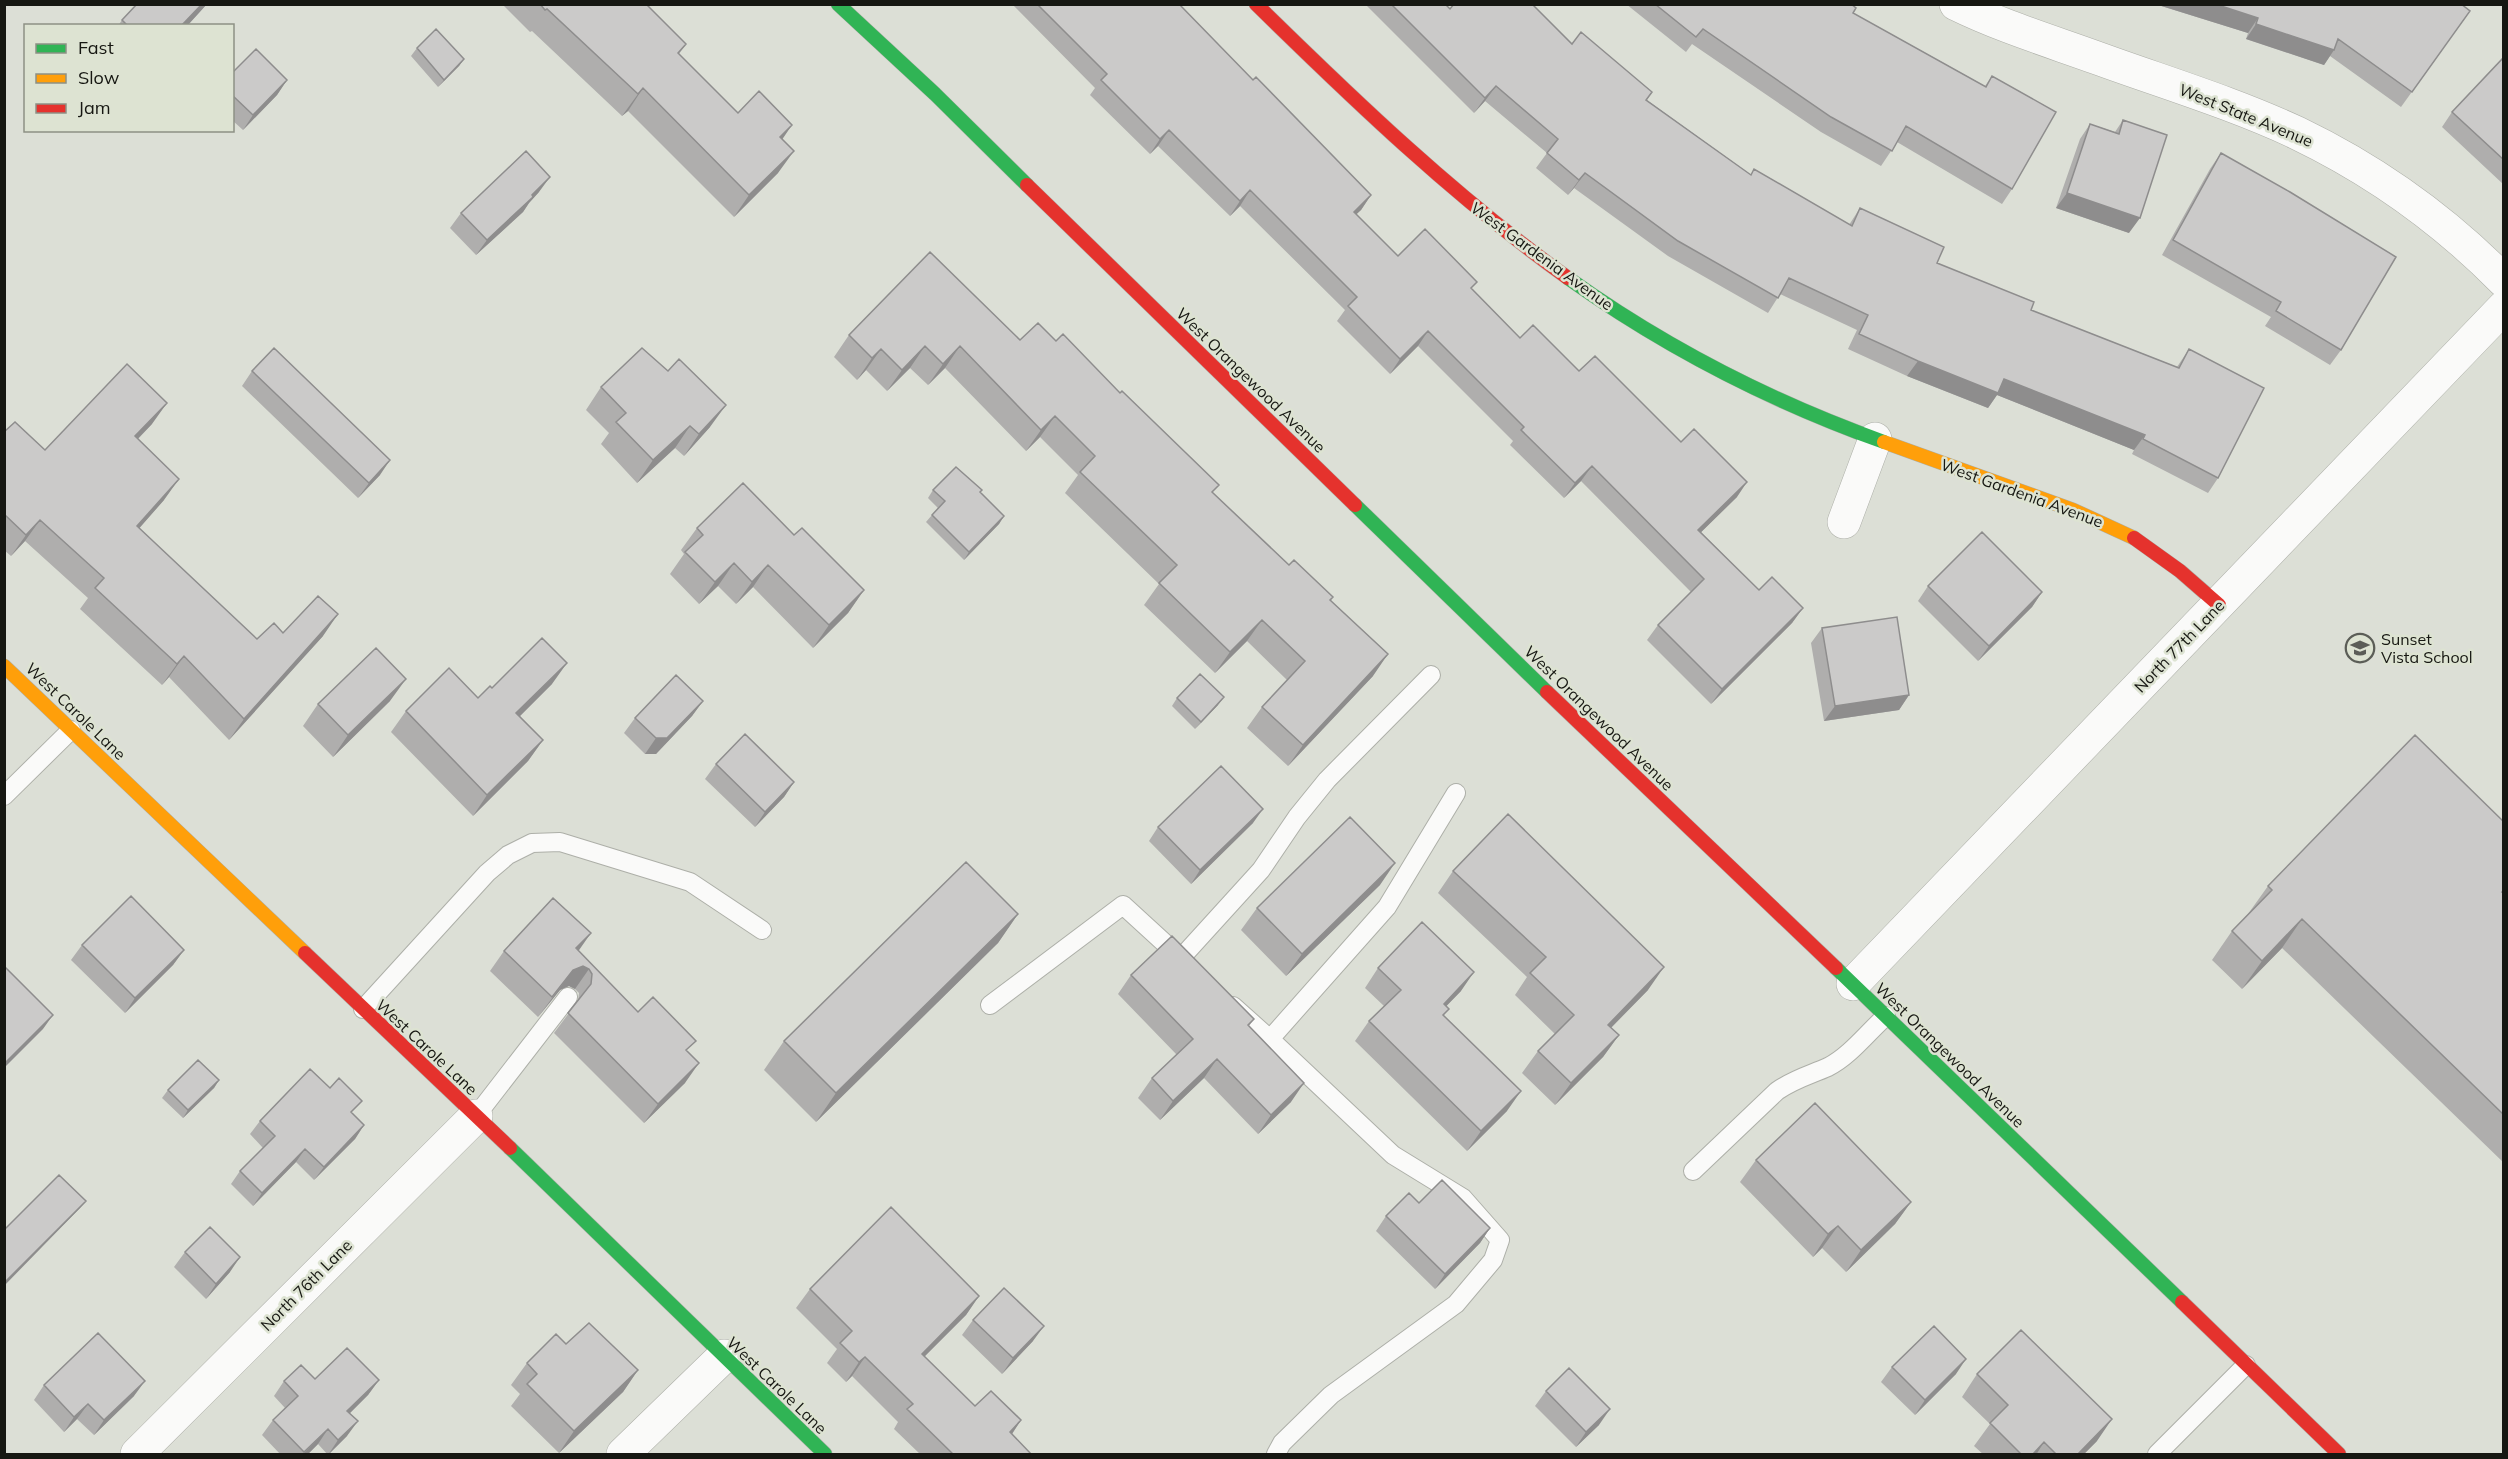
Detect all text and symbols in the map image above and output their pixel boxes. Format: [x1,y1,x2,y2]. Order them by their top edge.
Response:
legend [24,24,234,132]
text: Fast [78,36,114,59]
text: Slow [78,66,120,89]
street label: West State Avenue [2176,79,2316,151]
text: Jam [78,96,111,119]
street label: West Gardenia Avenue [1467,198,1617,314]
street label: West Orangewood Avenue [1172,303,1330,457]
street label: West Gardenia Avenue [1938,454,2106,532]
street label: North 77th Lane [2130,595,2228,697]
place label: Sunset Vista School [2381,629,2473,667]
school or university icon: Sunset Vista School [2344,632,2376,664]
street label: West Orangewood Avenue [1520,641,1678,795]
street label: West Carole Lane [22,658,130,764]
street label: West Orangewood Avenue [1871,978,2029,1132]
street label: West Carole Lane [372,995,482,1099]
street label: North 76th Lane [256,1235,356,1335]
street label: West Carole Lane [723,1332,831,1438]

